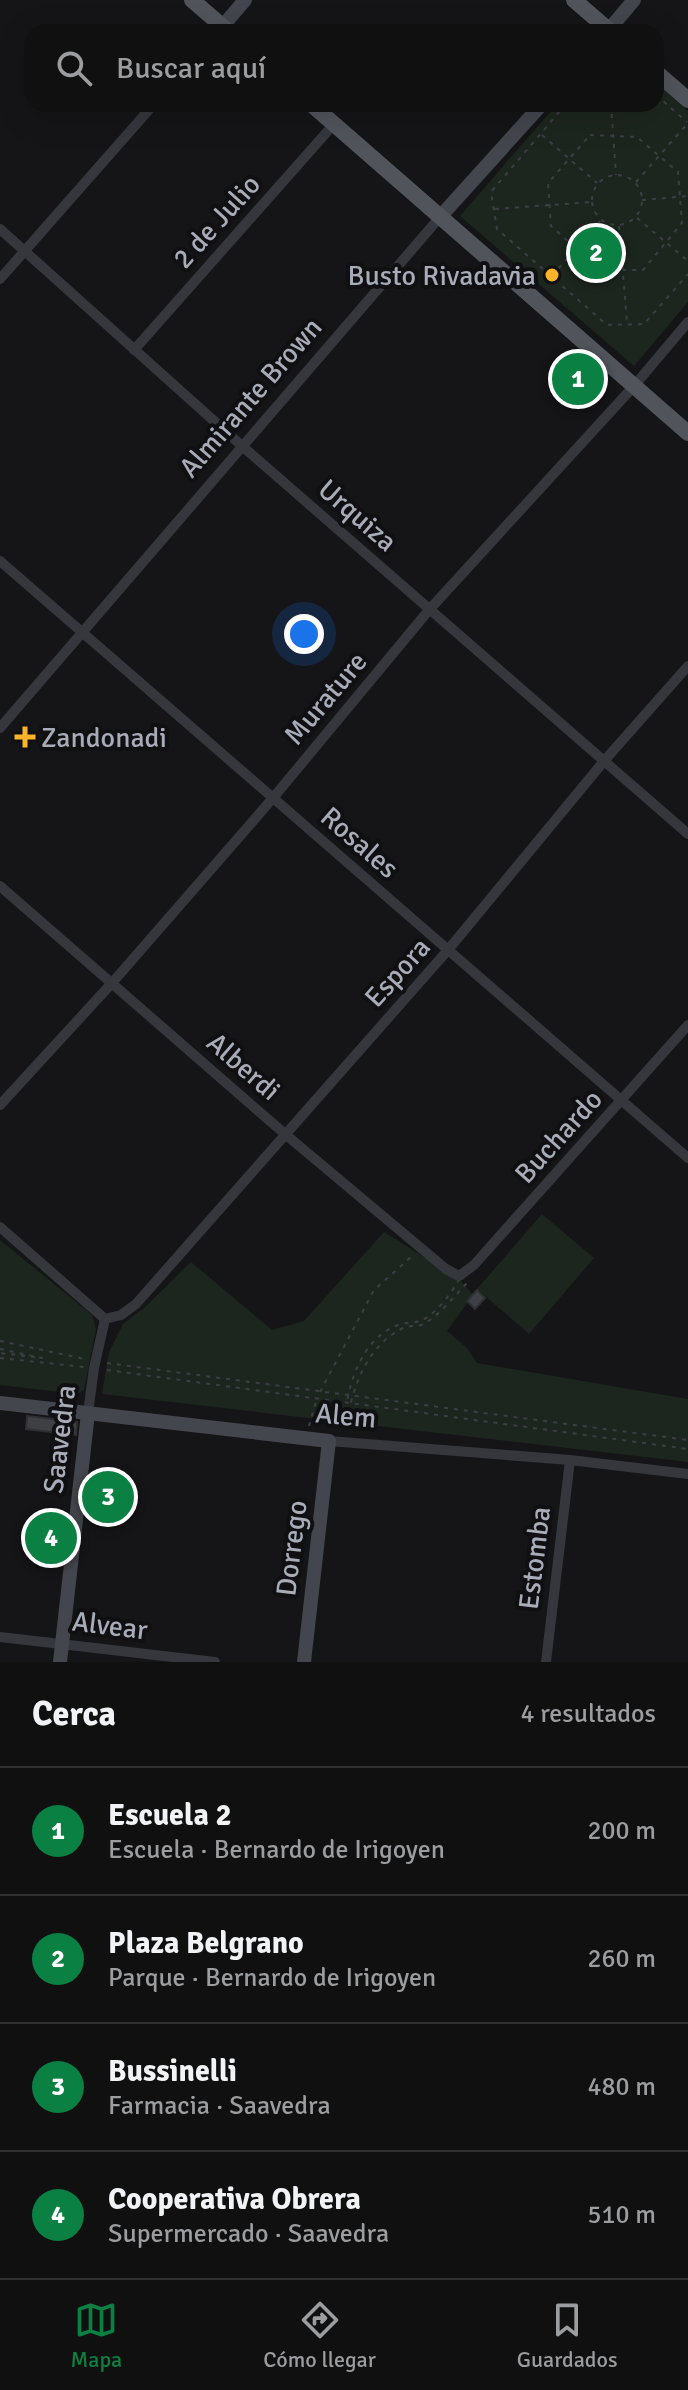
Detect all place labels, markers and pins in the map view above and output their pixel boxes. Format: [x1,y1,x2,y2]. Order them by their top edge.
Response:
pin: 2 [570,223,622,283]
place label: Busto Rivadavia [348,259,536,293]
marker: Busto Rivadavia [543,266,561,284]
pin: 1 [552,349,604,409]
place label: Zandonadi [41,721,167,755]
marker: Zandonadi [16,728,34,746]
pin: 3 [82,1467,134,1527]
pin: 4 [25,1508,77,1568]

